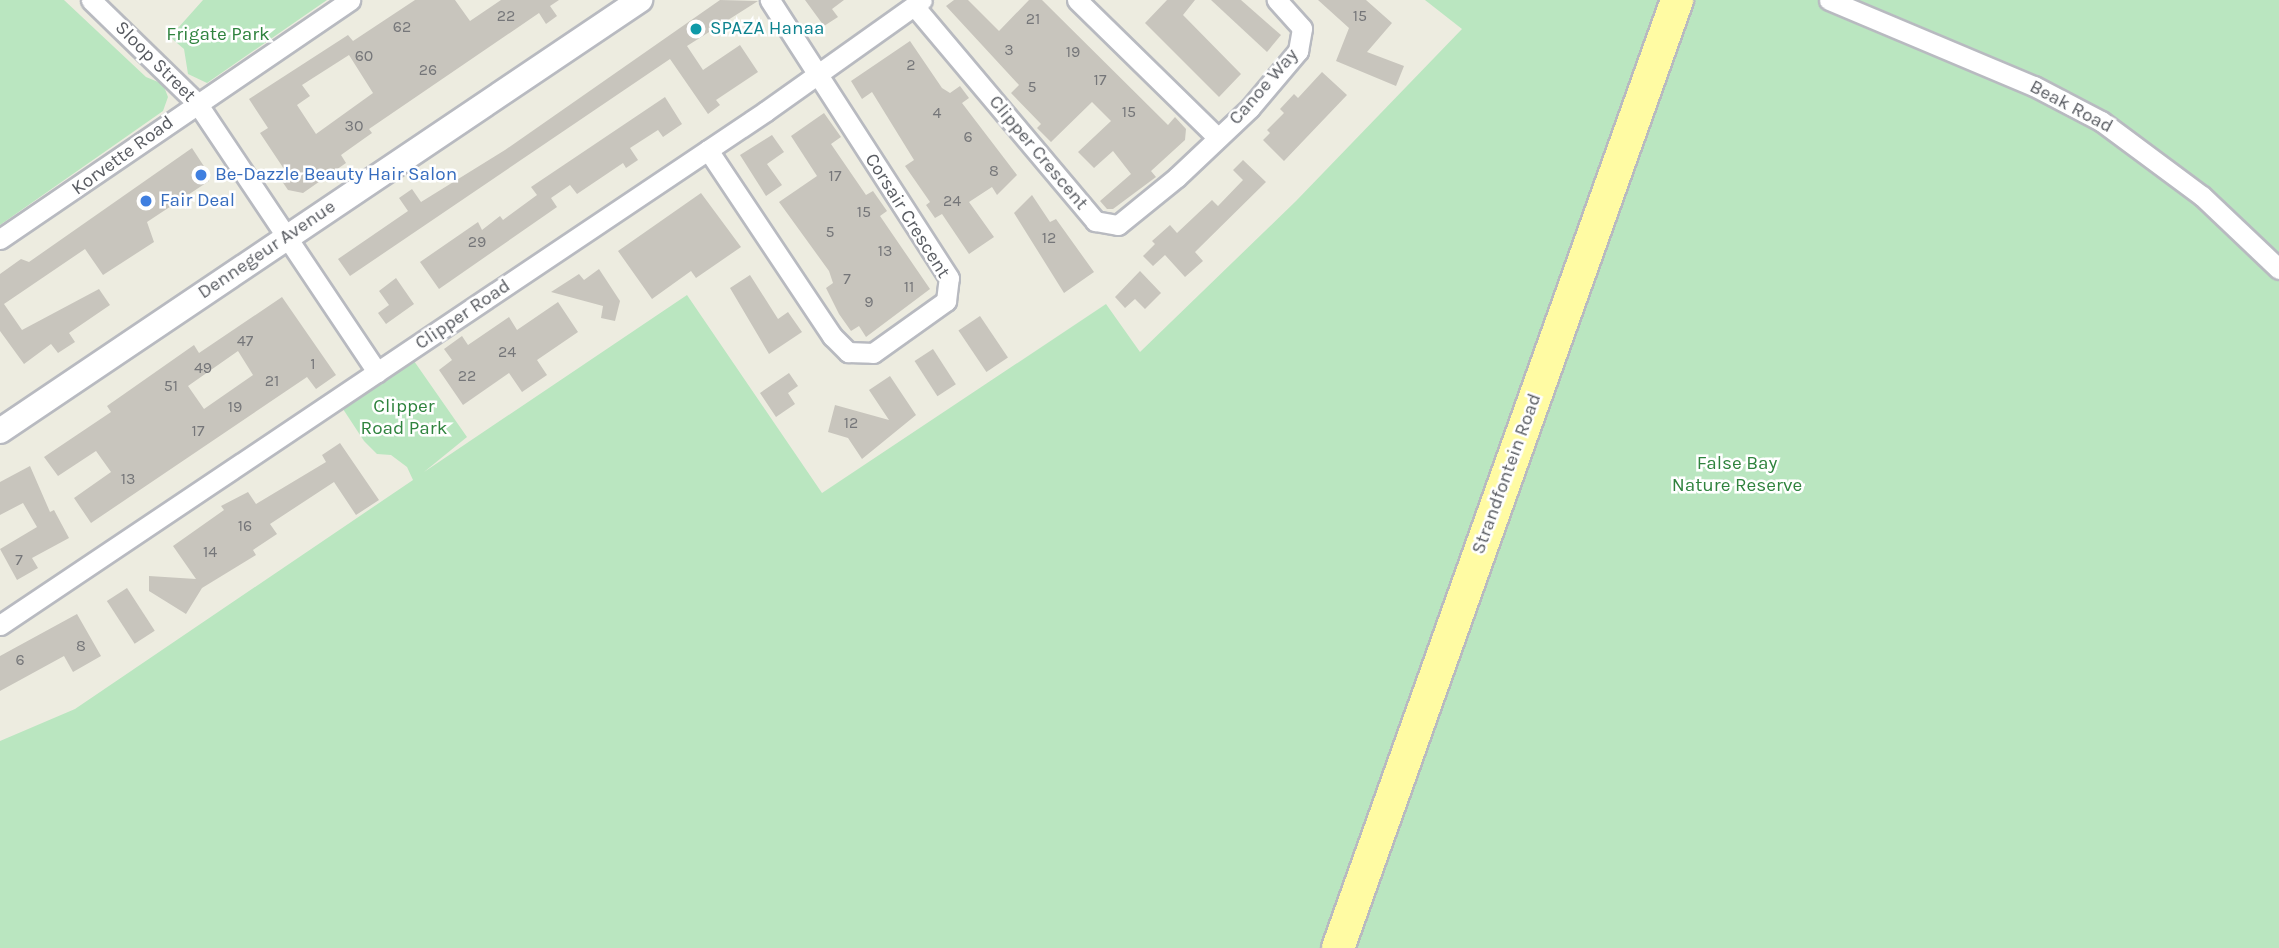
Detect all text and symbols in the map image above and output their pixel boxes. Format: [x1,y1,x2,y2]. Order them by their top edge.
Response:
house number: 22 [497,6,515,26]
house number: 15 [1353,6,1367,26]
house number: 21 [1026,9,1040,29]
street label: Sloop Street [110,17,200,107]
house number: 62 [393,17,411,37]
place label: SPAZA Hanaa [710,18,824,40]
marker: SPAZA Hanaa [688,21,704,37]
park label: Frigate Park [166,24,270,46]
house number: 3 [1004,40,1014,60]
house number: 19 [1066,42,1080,62]
street label: Canoe Way [1225,44,1303,130]
house number: 60 [355,46,373,66]
house number: 2 [906,55,916,75]
house number: 26 [419,60,437,80]
house number: 17 [1094,70,1106,90]
street label: Beak Road [2025,76,2117,138]
house number: 5 [1027,77,1037,97]
street label: Clipper Crescent [983,91,1093,215]
house number: 15 [1122,102,1136,122]
house number: 4 [933,103,941,123]
street label: Korvette Road [68,111,178,201]
house number: 30 [345,116,363,136]
house number: 6 [963,127,973,147]
street label: Corsair Crescent [859,149,955,283]
house number: 8 [989,161,999,181]
place label: Be-Dazzle Beauty Hair Salon [215,164,457,186]
house number: 17 [829,166,841,186]
marker: Be-Dazzle Beauty Hair Salon [193,167,209,183]
place label: Fair Deal [160,190,235,212]
house number: 24 [943,191,961,211]
marker: Fair Deal [138,193,154,209]
street label: Dennegeur Avenue [194,196,340,304]
house number: 15 [857,202,871,222]
house number: 5 [825,222,835,242]
house number: 12 [1042,228,1056,248]
house number: 29 [468,232,486,252]
house number: 13 [878,241,892,261]
house number: 7 [843,269,851,289]
street label: Clipper Road [411,275,515,355]
house number: 11 [904,277,914,297]
house number: 9 [864,292,874,312]
house number: 47 [237,331,253,351]
house number: 24 [498,342,516,362]
house number: 1 [310,354,316,374]
house number: 49 [194,358,212,378]
house number: 22 [458,366,476,386]
house number: 21 [265,371,279,391]
house number: 51 [164,376,178,396]
street label: Strandfontein Road [1467,391,1547,557]
park label: Clipper Road Park [361,396,447,440]
house number: 19 [228,397,242,417]
house number: 12 [844,413,858,433]
house number: 17 [192,421,204,441]
park label: False Bay Nature Reserve [1672,453,1802,497]
house number: 13 [121,469,135,489]
house number: 16 [238,516,252,536]
house number: 14 [203,542,217,562]
house number: 7 [15,550,23,570]
house number: 8 [76,636,86,656]
house number: 6 [15,650,25,670]

